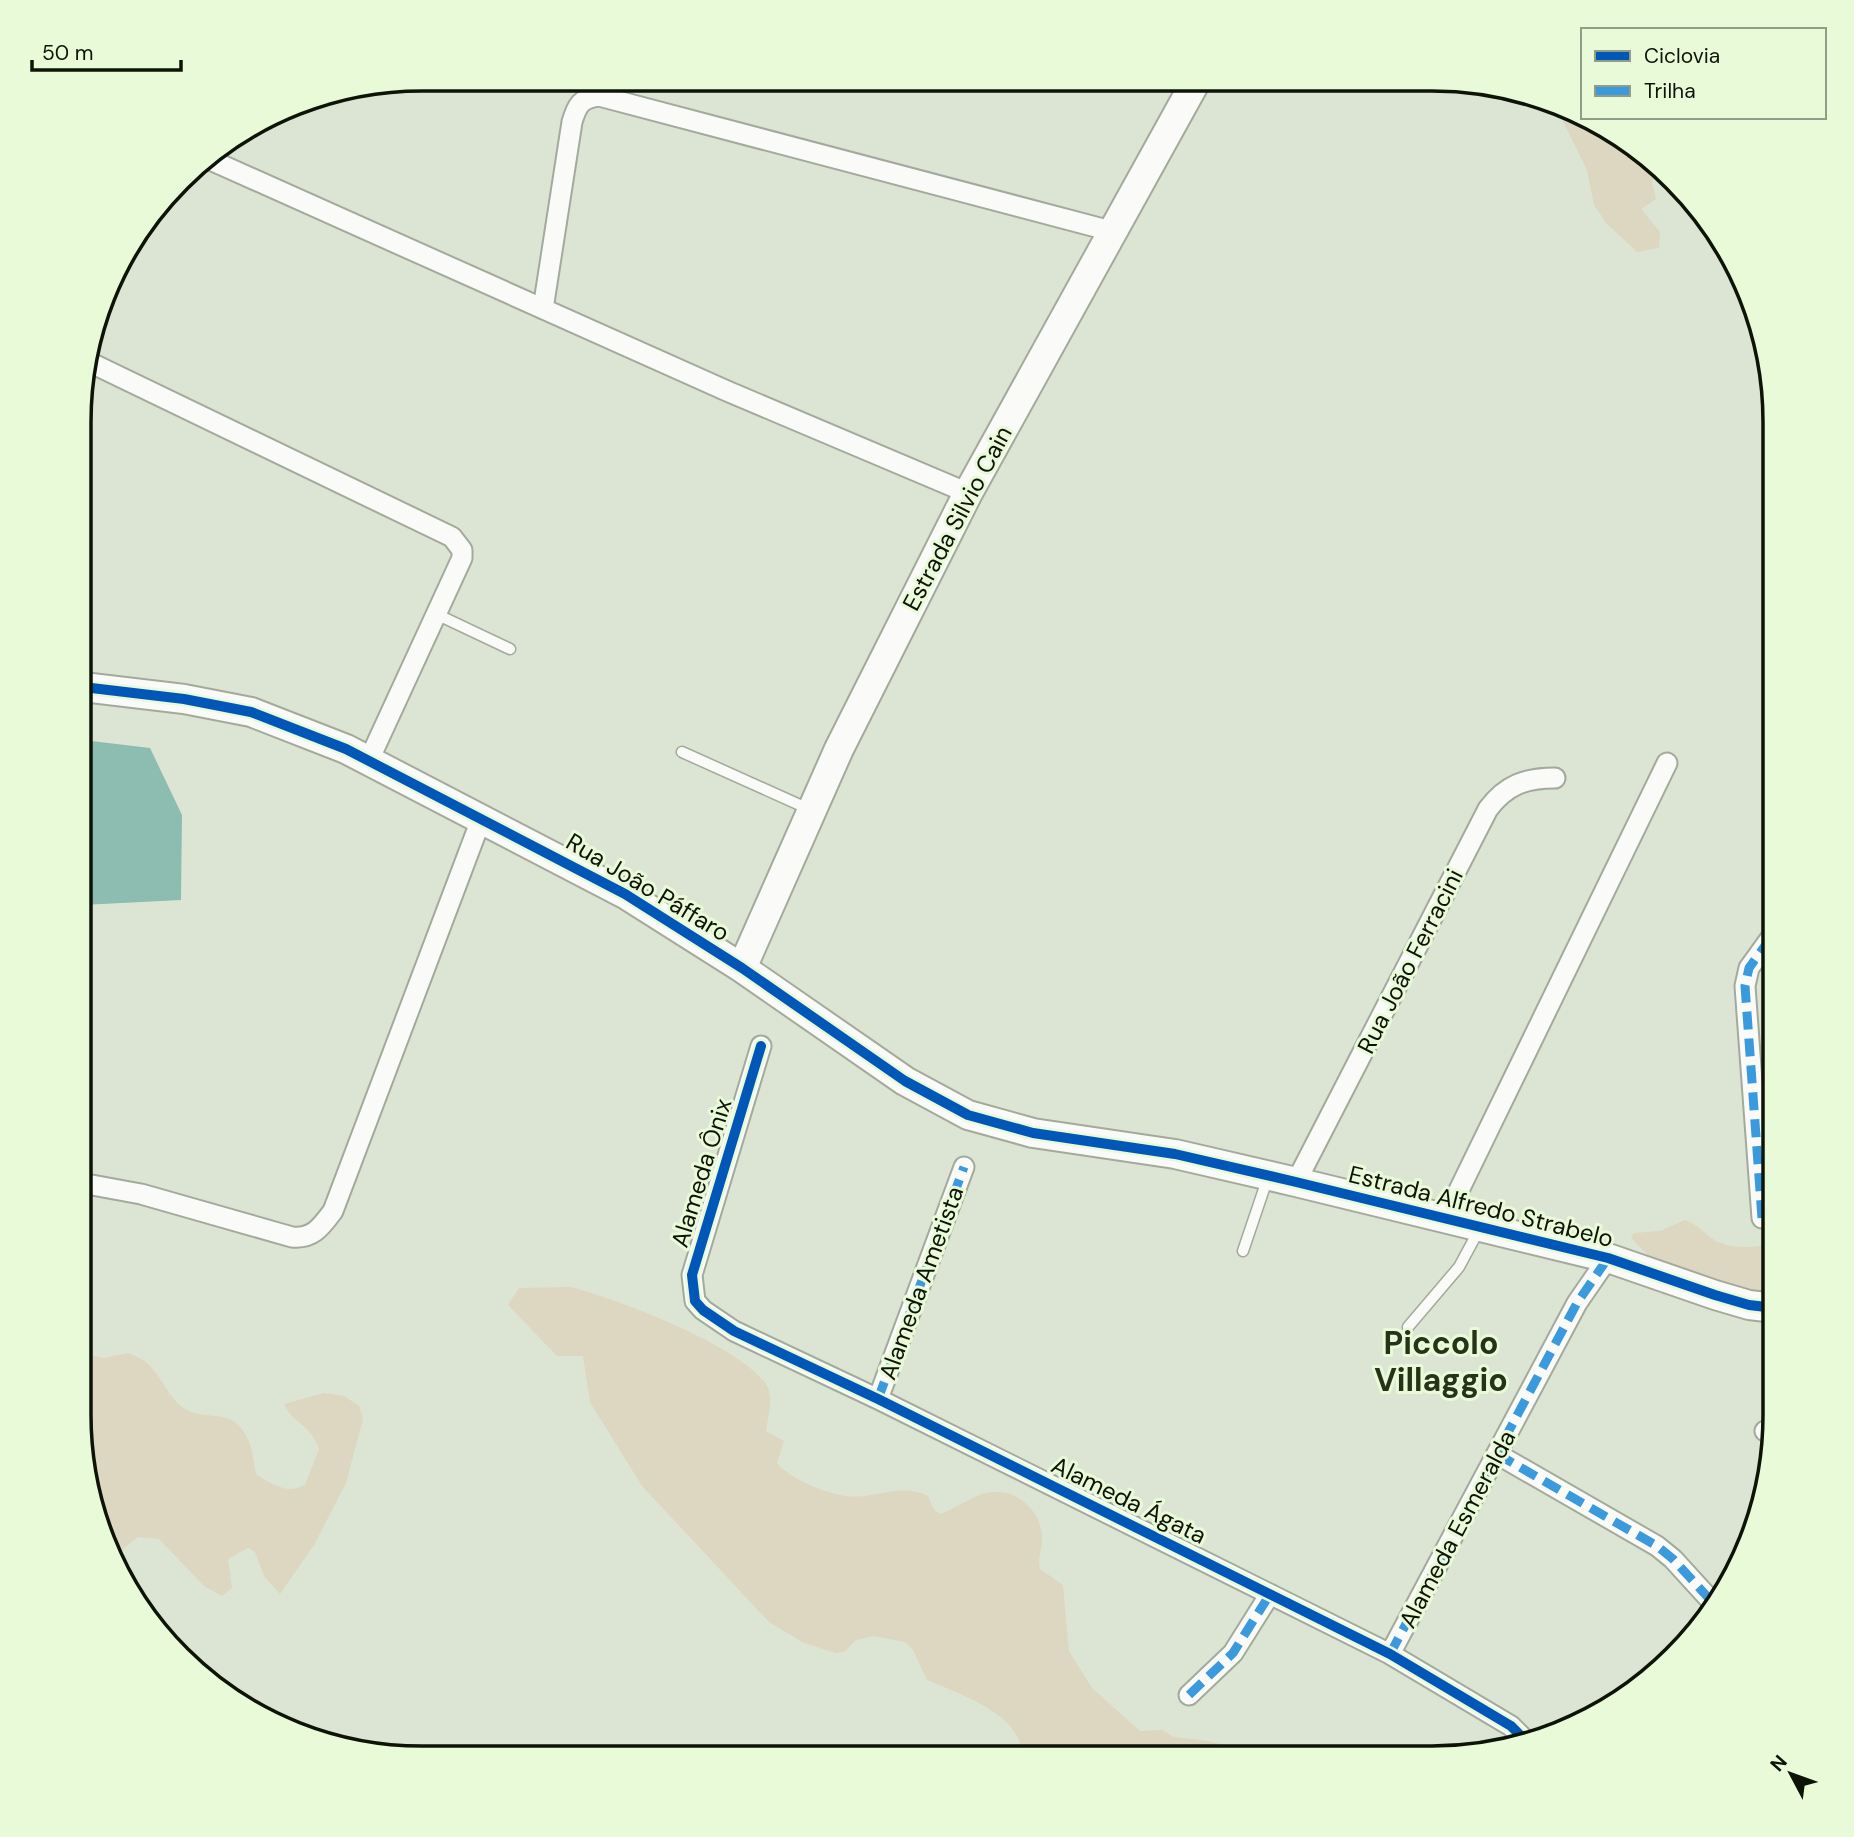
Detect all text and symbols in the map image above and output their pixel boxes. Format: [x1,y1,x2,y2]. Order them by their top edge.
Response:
scale bar [32,28,180,72]
legend [1581,28,1826,119]
text: 50 m [42,39,93,67]
text: Ciclovia [1644,42,1720,70]
text: Trilha [1644,77,1696,105]
street label: Estrada Silvio Cain [895,420,1019,616]
street label: Rua João Páffaro [561,826,735,948]
street label: Rua João Ferracini [1350,863,1470,1059]
street label: Alameda Ônix [664,1095,738,1251]
street label: Estrada Alfredo Strabelo [1345,1158,1617,1254]
street label: Alameda Ametista [872,1182,970,1384]
district label: Piccolo Villaggio [1374,1322,1508,1401]
street label: Alameda Esmeralda [1392,1425,1522,1633]
street label: Alameda Ágata [1047,1449,1211,1551]
north arrow [1756,1739,1826,1809]
text: N [1765,1750,1793,1777]

